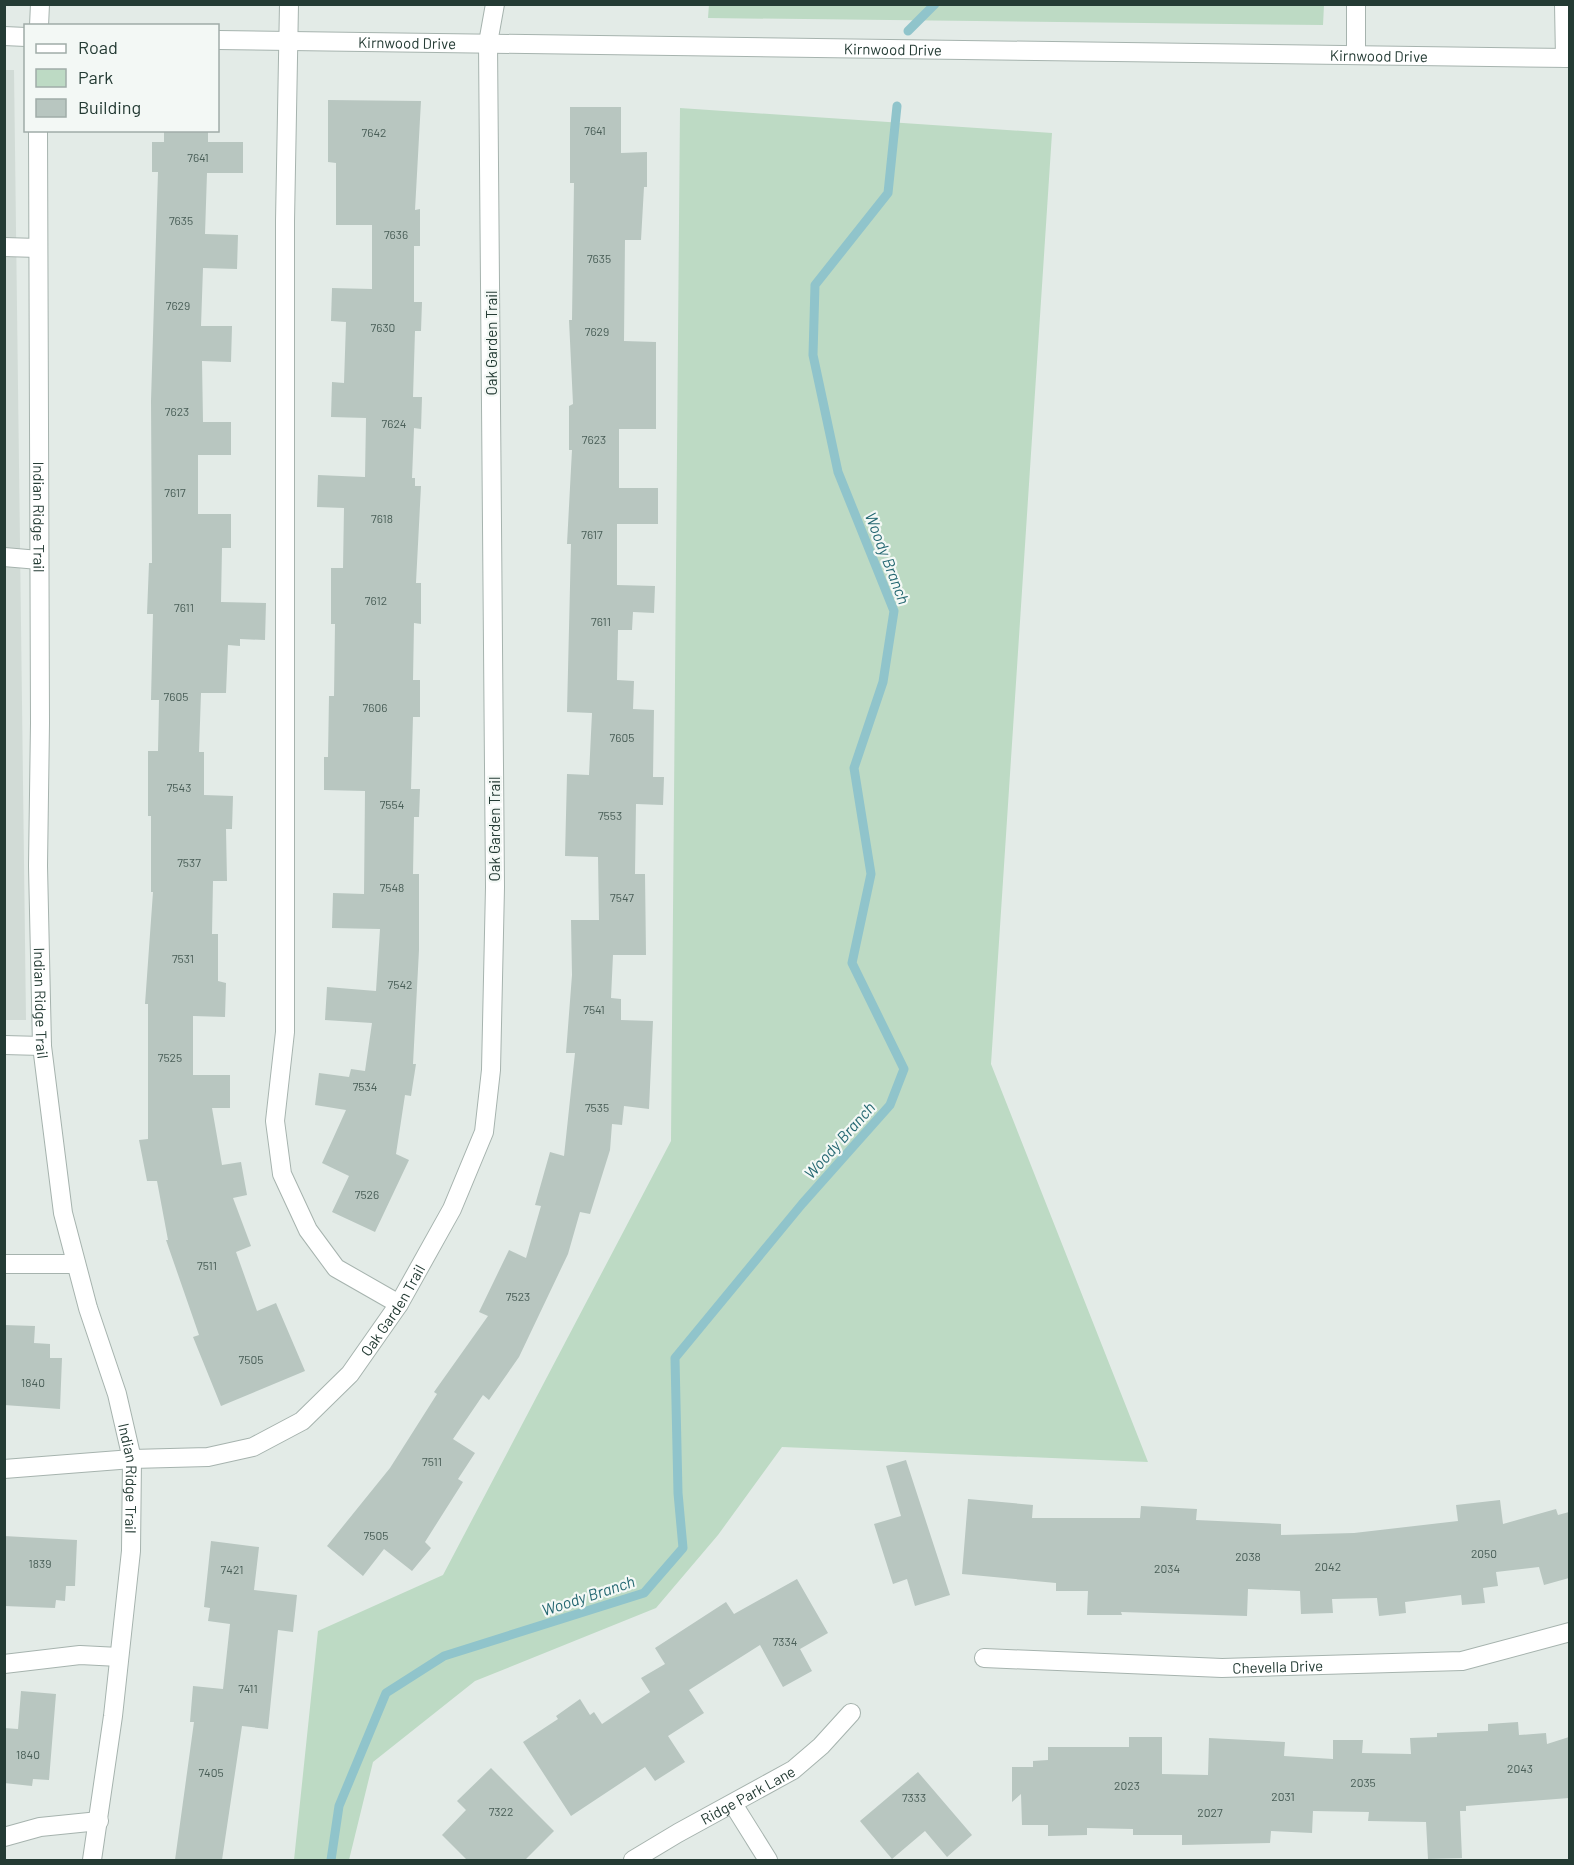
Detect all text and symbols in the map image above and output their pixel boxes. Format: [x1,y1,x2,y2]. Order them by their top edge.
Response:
legend [24,24,219,132]
street label: Kirnwood Drive [358,33,456,52]
text: Road [78,36,118,58]
street label: Kirnwood Drive [844,39,942,59]
street label: Kirnwood Drive [1330,46,1428,65]
text: Park [78,66,113,88]
text: Building [78,96,141,118]
house number: 7641 [584,123,606,137]
house number: 7642 [362,125,386,139]
house number: 7641 [187,150,209,164]
house number: 7635 [169,213,193,227]
house number: 7636 [384,227,408,241]
house number: 7635 [587,251,611,265]
street label: Oak Garden Trail [482,291,500,395]
house number: 7629 [166,298,190,312]
house number: 7630 [371,320,395,334]
house number: 7629 [585,324,609,338]
house number: 7623 [165,404,189,418]
house number: 7624 [382,416,406,430]
house number: 7623 [582,432,606,446]
street label: Indian Ridge Trail [30,461,48,573]
house number: 7617 [164,485,186,499]
water label: Woody Branch [862,509,914,607]
house number: 7618 [371,511,393,525]
house number: 7617 [581,527,603,541]
house number: 7612 [365,593,387,607]
house number: 7611 [174,600,194,614]
house number: 7611 [591,614,611,628]
house number: 7605 [164,689,188,703]
house number: 7606 [363,700,387,714]
house number: 7605 [610,730,634,744]
street label: Oak Garden Trail [485,777,503,881]
house number: 7543 [167,780,191,794]
house number: 7554 [380,797,404,811]
house number: 7553 [598,808,622,822]
house number: 7537 [177,855,201,869]
house number: 7548 [380,880,404,894]
house number: 7547 [610,890,634,904]
street label: Indian Ridge Trail [31,947,52,1060]
house number: 7531 [172,951,194,965]
house number: 7542 [388,977,412,991]
house number: 7541 [583,1002,605,1016]
house number: 7525 [158,1050,182,1064]
house number: 7534 [353,1079,377,1093]
water label: Woody Branch [800,1098,878,1182]
house number: 7535 [585,1100,609,1114]
house number: 7526 [355,1187,379,1201]
house number: 7511 [197,1258,217,1272]
street label: Oak Garden Trail [357,1261,428,1359]
house number: 7523 [506,1289,530,1303]
house number: 7505 [239,1352,263,1366]
house number: 1840 [21,1375,45,1389]
street label: Indian Ridge Trail [115,1421,141,1534]
house number: 7511 [422,1454,442,1468]
house number: 7505 [364,1528,388,1542]
house number: 2050 [1471,1546,1497,1560]
house number: 2038 [1235,1549,1261,1563]
house number: 1839 [29,1556,51,1570]
house number: 2042 [1315,1559,1341,1573]
house number: 2034 [1154,1561,1180,1575]
house number: 7421 [221,1562,243,1576]
water label: Woody Branch [539,1571,637,1619]
house number: 7334 [773,1634,797,1648]
street label: Chevella Drive [1232,1656,1323,1677]
house number: 7411 [238,1681,258,1695]
house number: 1840 [16,1747,40,1761]
house number: 2043 [1507,1761,1533,1775]
street label: Ridge Park Lane [697,1762,798,1828]
house number: 7405 [198,1765,224,1779]
house number: 2035 [1350,1775,1376,1789]
house number: 2023 [1114,1778,1140,1792]
house number: 2031 [1271,1789,1295,1803]
house number: 7333 [902,1790,926,1804]
house number: 7322 [489,1804,513,1818]
house number: 2027 [1197,1805,1223,1819]

